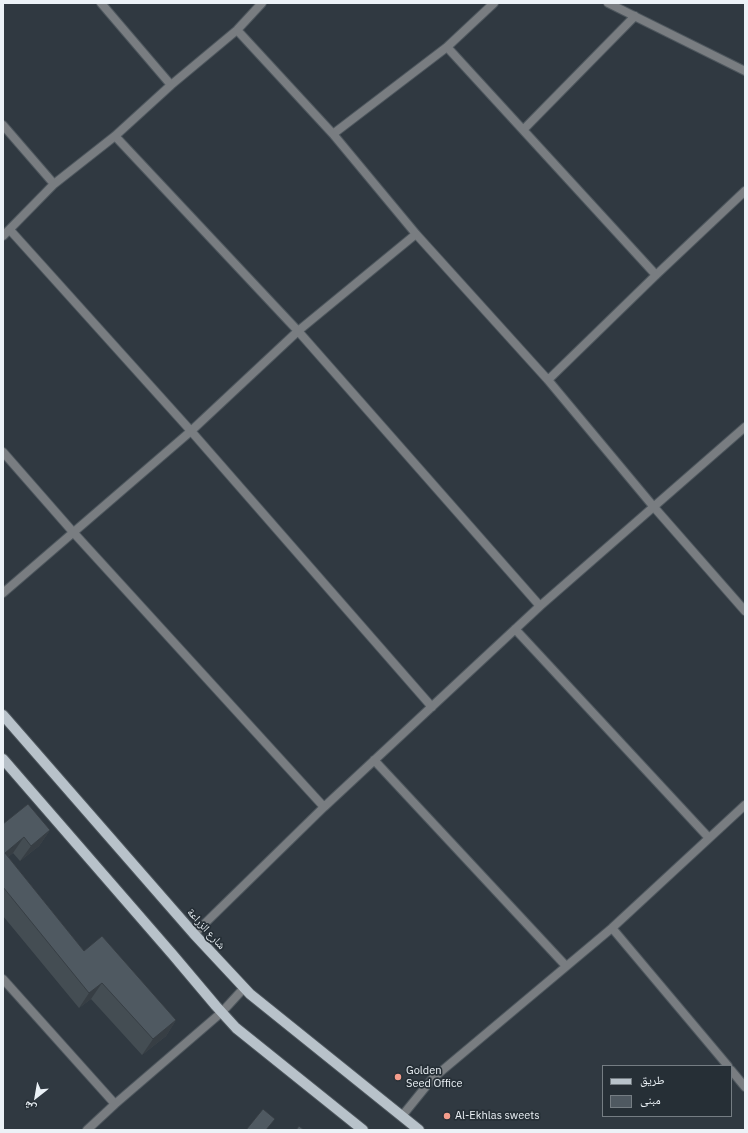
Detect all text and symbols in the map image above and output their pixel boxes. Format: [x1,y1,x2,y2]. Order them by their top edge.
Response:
street label: شارع الزراعة [184,906,228,952]
place label: Golden Seed Office [406,1064,463,1090]
legend [602,1065,732,1117]
marker: Golden Seed Office [393,1072,403,1082]
text: طريق [640,1072,665,1087]
north arrow [16,1077,56,1117]
text: مبنى [640,1092,661,1107]
text: ش [21,1098,38,1116]
place label: Al-Ekhlas sweets [455,1109,540,1123]
marker: Al-Ekhlas sweets [442,1111,452,1121]

